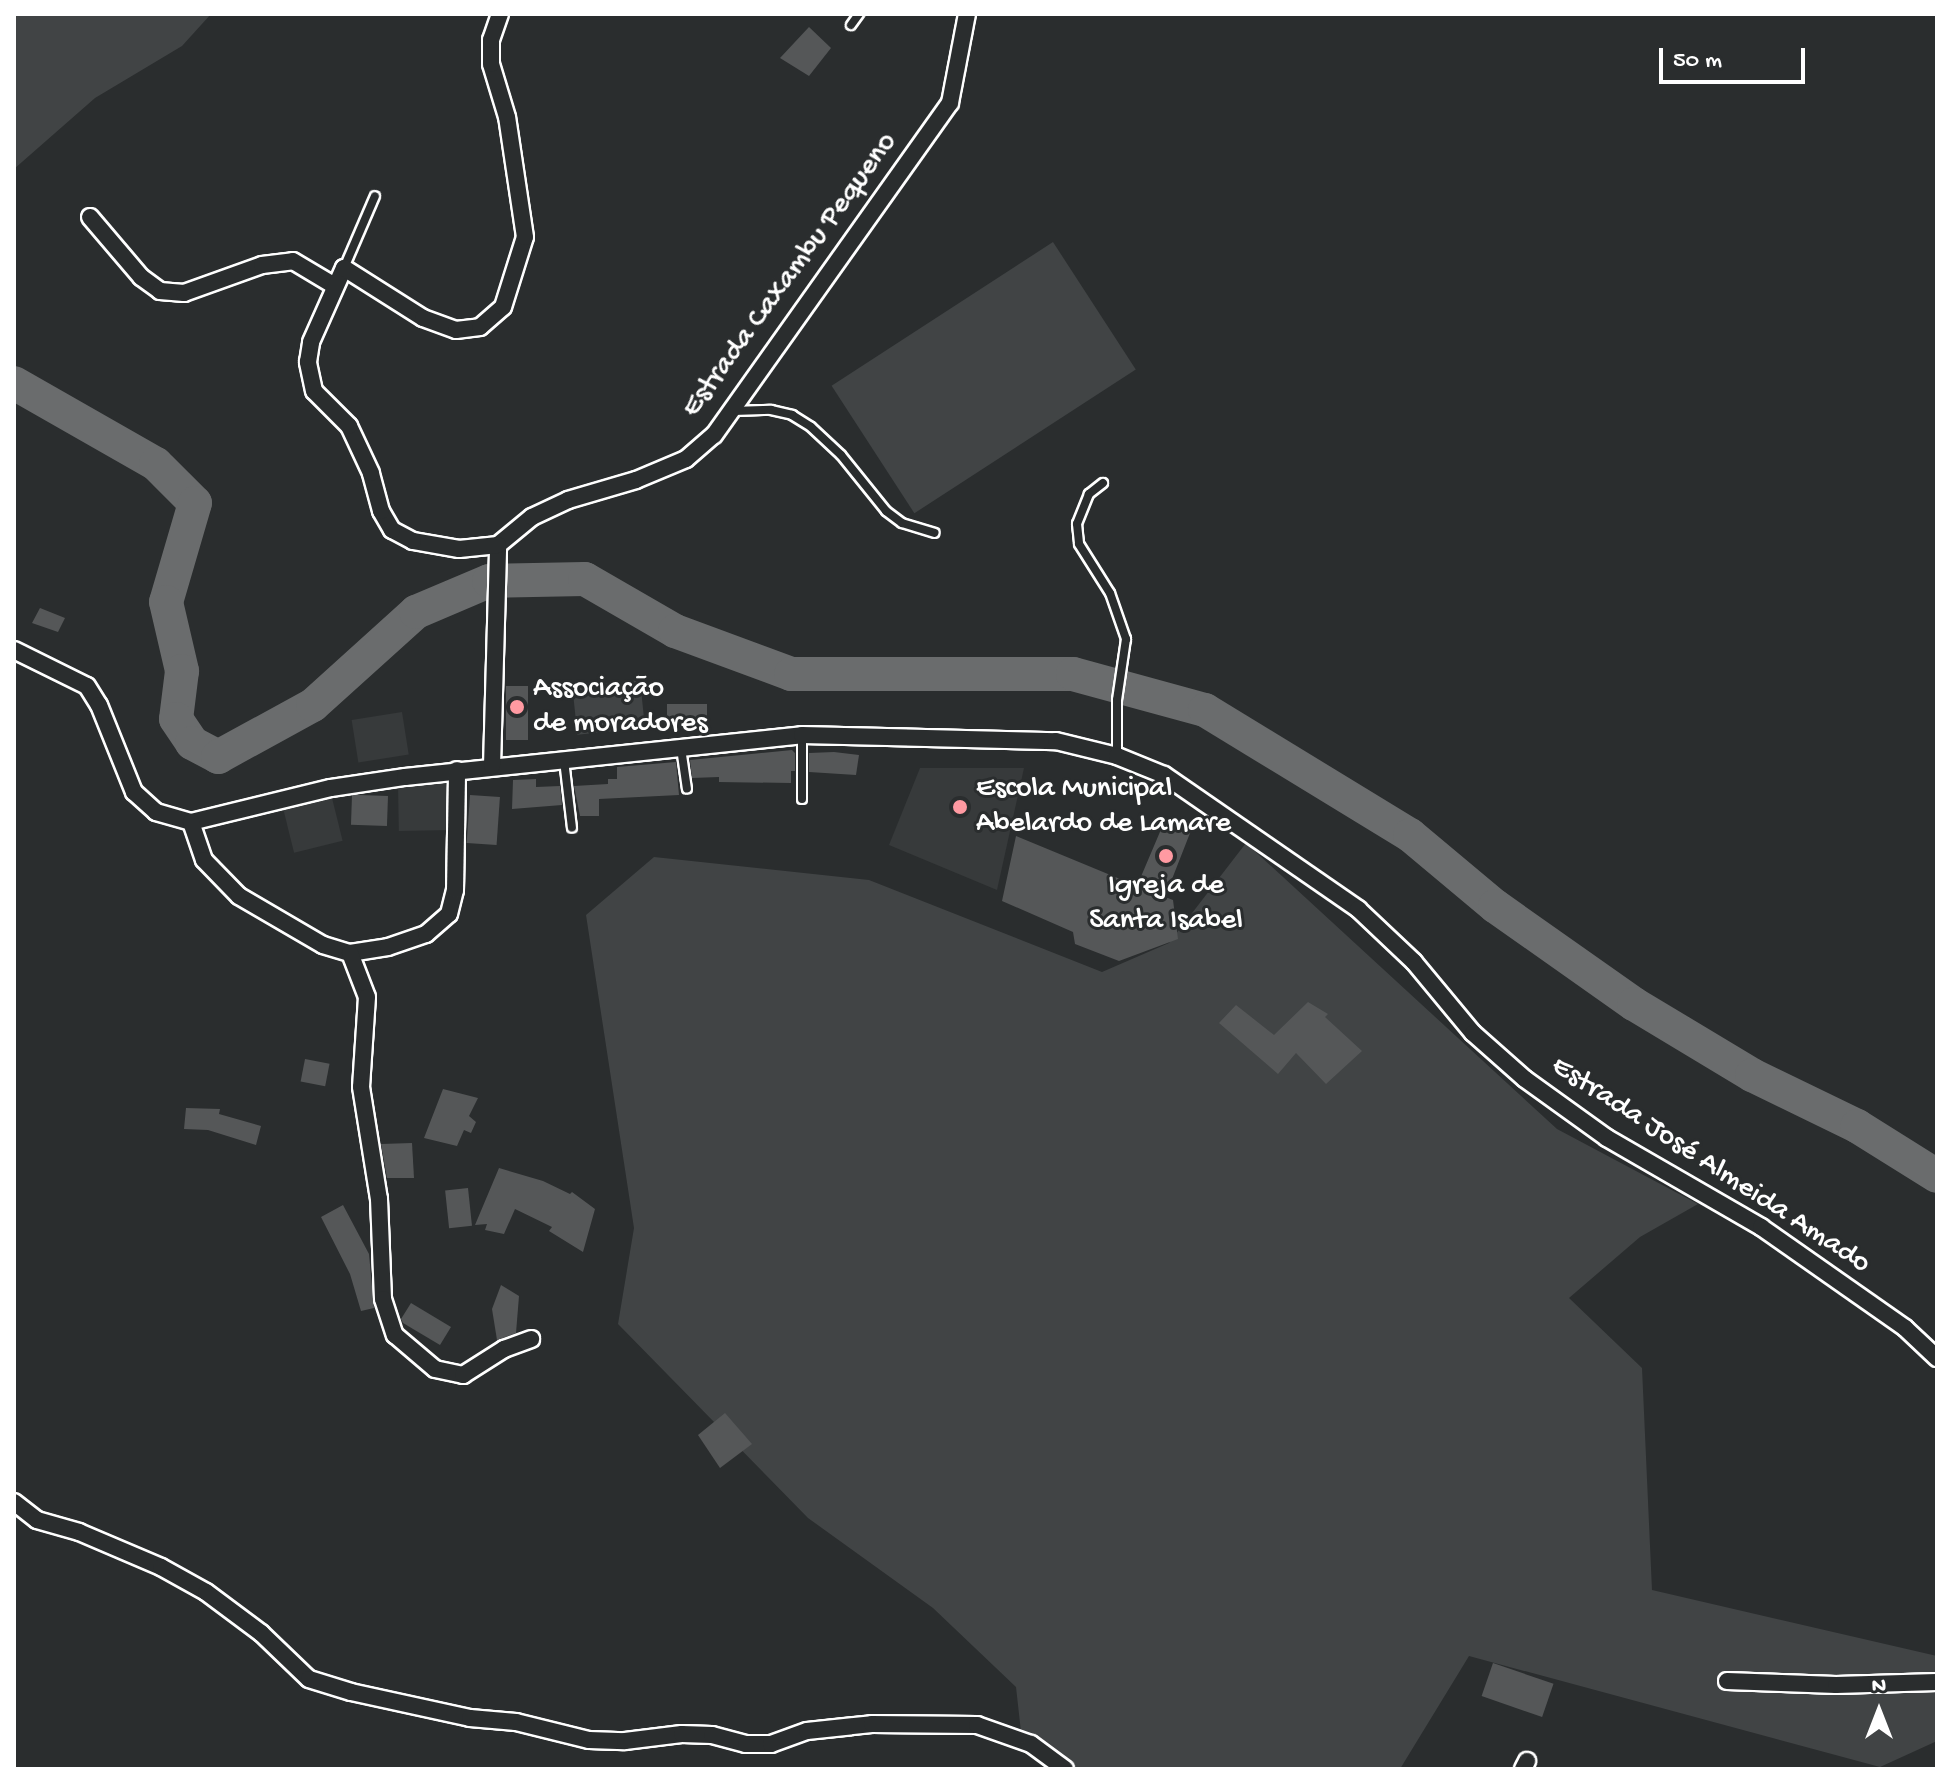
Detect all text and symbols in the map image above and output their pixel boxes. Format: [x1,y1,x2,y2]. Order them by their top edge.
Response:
scale bar [1663,32,1809,82]
text: 50 m [1673,47,1722,76]
street label: Estrada Caxambu Pequeno [675,126,907,426]
place label: Associação de moradores [533,672,708,742]
marker: Associação de moradores [508,698,526,716]
place label: Escola Municipal Abelardo de Lamare [976,772,1231,842]
marker: Escola Municipal Abelardo de Lamare [951,798,969,816]
marker: Igreja de Santa Isabel [1157,847,1175,865]
place label: Igreja de Santa Isabel [1089,869,1243,940]
street label: Estrada José Almeida Amado [1544,1049,1876,1283]
north arrow [1839,1671,1919,1751]
text: N [1872,1674,1886,1700]

